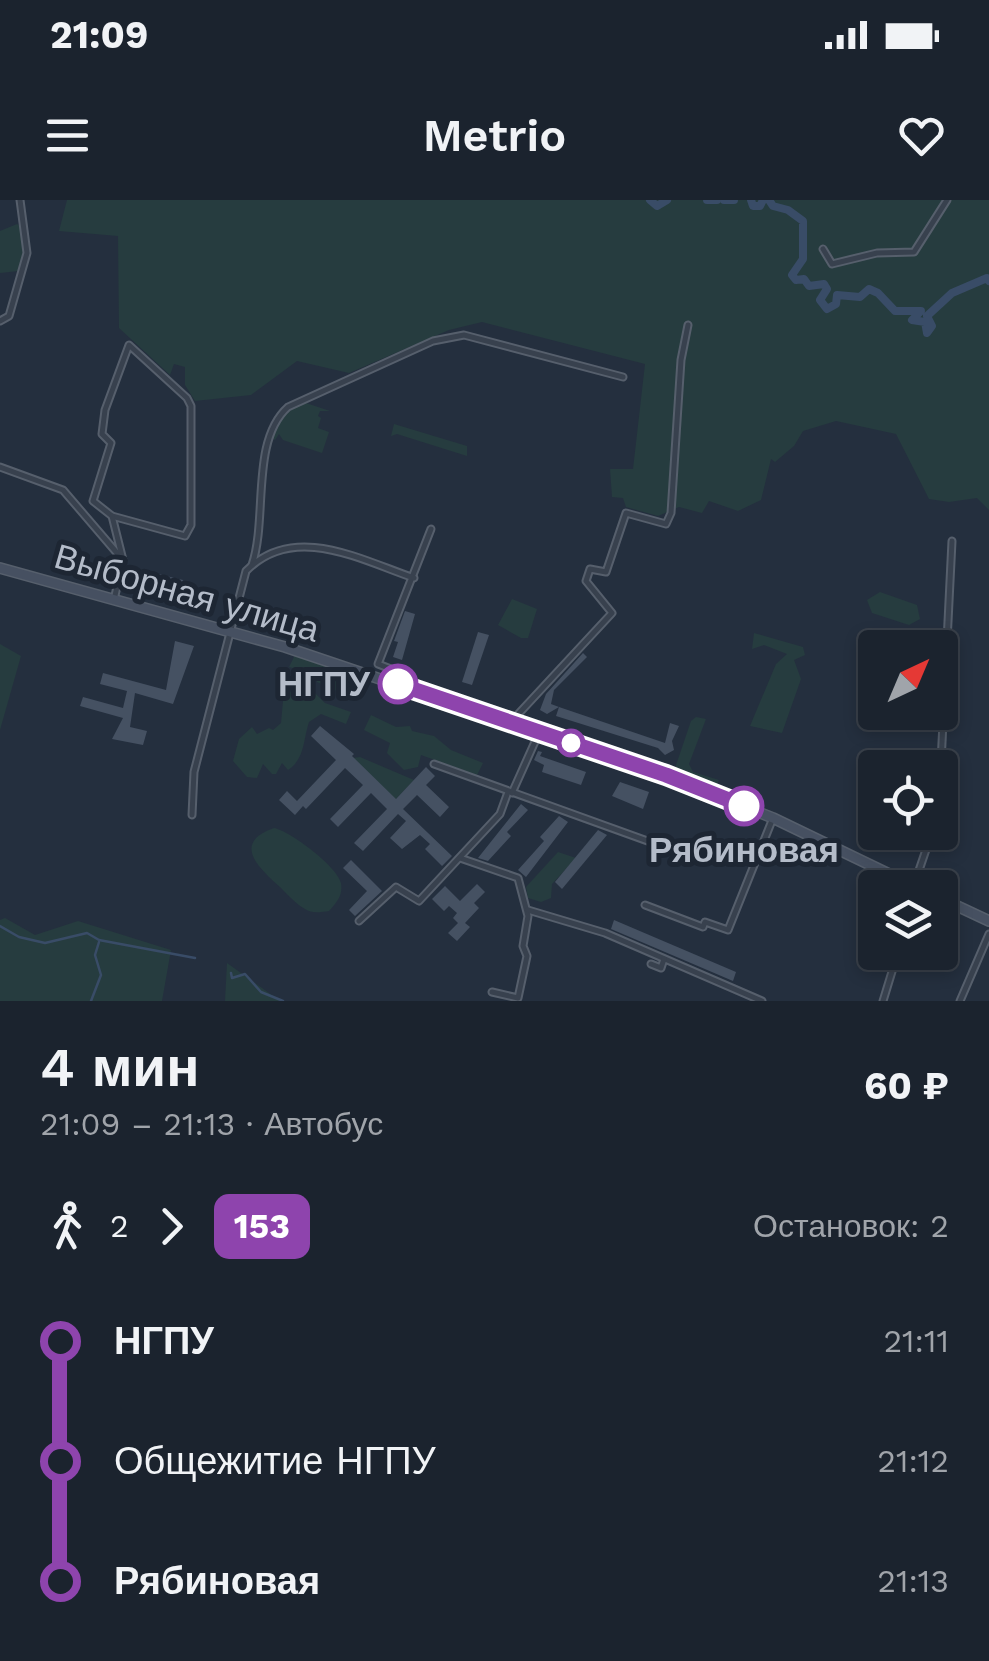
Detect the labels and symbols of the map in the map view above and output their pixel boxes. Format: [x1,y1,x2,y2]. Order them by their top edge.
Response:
street label: Выборная улица [50,535,325,651]
north arrow [858,630,958,730]
place label: НГПУ [278,663,371,705]
marker: НГПУ [379,665,417,703]
unlabelled marker [558,730,584,756]
marker: Рябиновая [725,787,763,825]
place label: Рябиновая [649,829,839,871]

